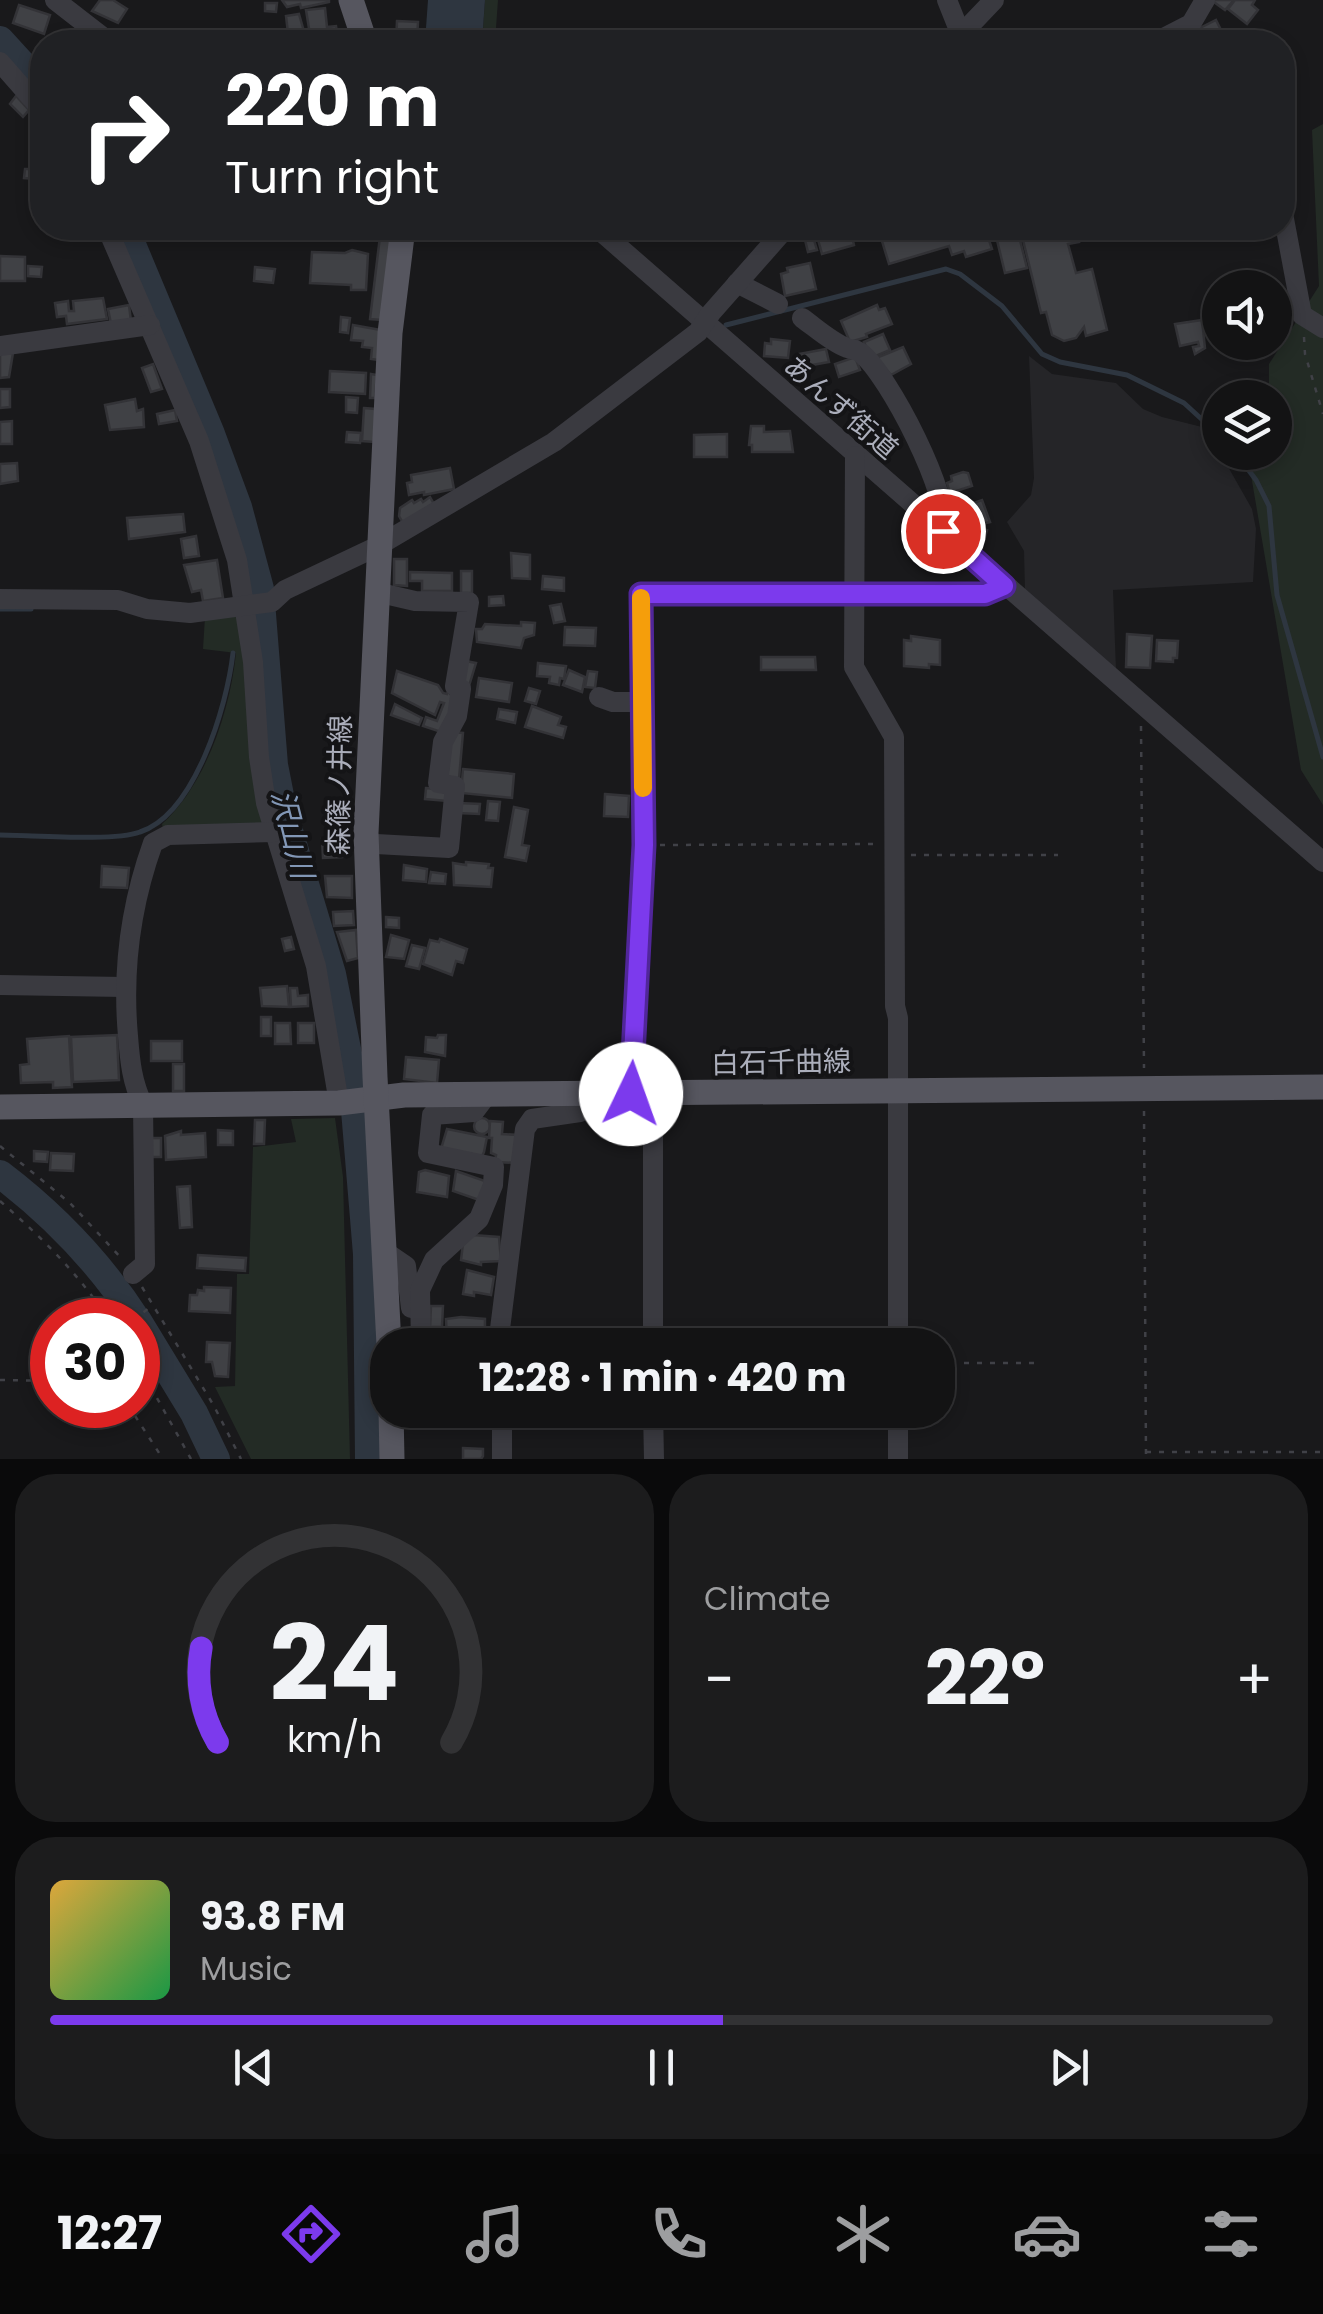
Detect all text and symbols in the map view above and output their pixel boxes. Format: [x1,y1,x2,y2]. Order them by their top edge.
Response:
text: 220 m [225,52,440,151]
icon: right [60,70,190,200]
text: Turn right [225,146,439,209]
map controls [1202,270,1292,470]
button: sound [1202,270,1292,360]
street label: あんず街道 [775,347,906,468]
button: layers [1202,380,1292,470]
pin [901,489,986,574]
icon: arrive [916,504,971,559]
street label: 森篠ノ井線 [319,715,360,855]
water label: 沢山川 [261,785,325,886]
position arrow [579,1042,683,1146]
street label: 白石千曲線 [711,1042,851,1083]
speed limit sign: 30 [30,1298,160,1428]
text: 12:28 · 1 min · 420 m [479,1351,846,1404]
text: Climate [704,1576,831,1621]
text: 24 [270,1591,399,1736]
text: 22° [925,1626,1045,1731]
text: − [704,1641,734,1718]
text: + [1235,1641,1273,1718]
text: km/h [287,1714,382,1765]
text: 93.8 FM [200,1890,345,1943]
text: Music [200,1946,292,1991]
icon: previous [226,2040,281,2095]
icon: pause [634,2040,689,2095]
icon: next [1042,2040,1097,2095]
icon: directions [276,2199,346,2269]
icon: music [460,2199,530,2269]
icon: phone [644,2199,714,2269]
icon: climate [828,2199,898,2269]
icon: car [1012,2199,1082,2269]
icon: filters [1196,2199,1266,2269]
text: 12:27 [57,2202,162,2265]

